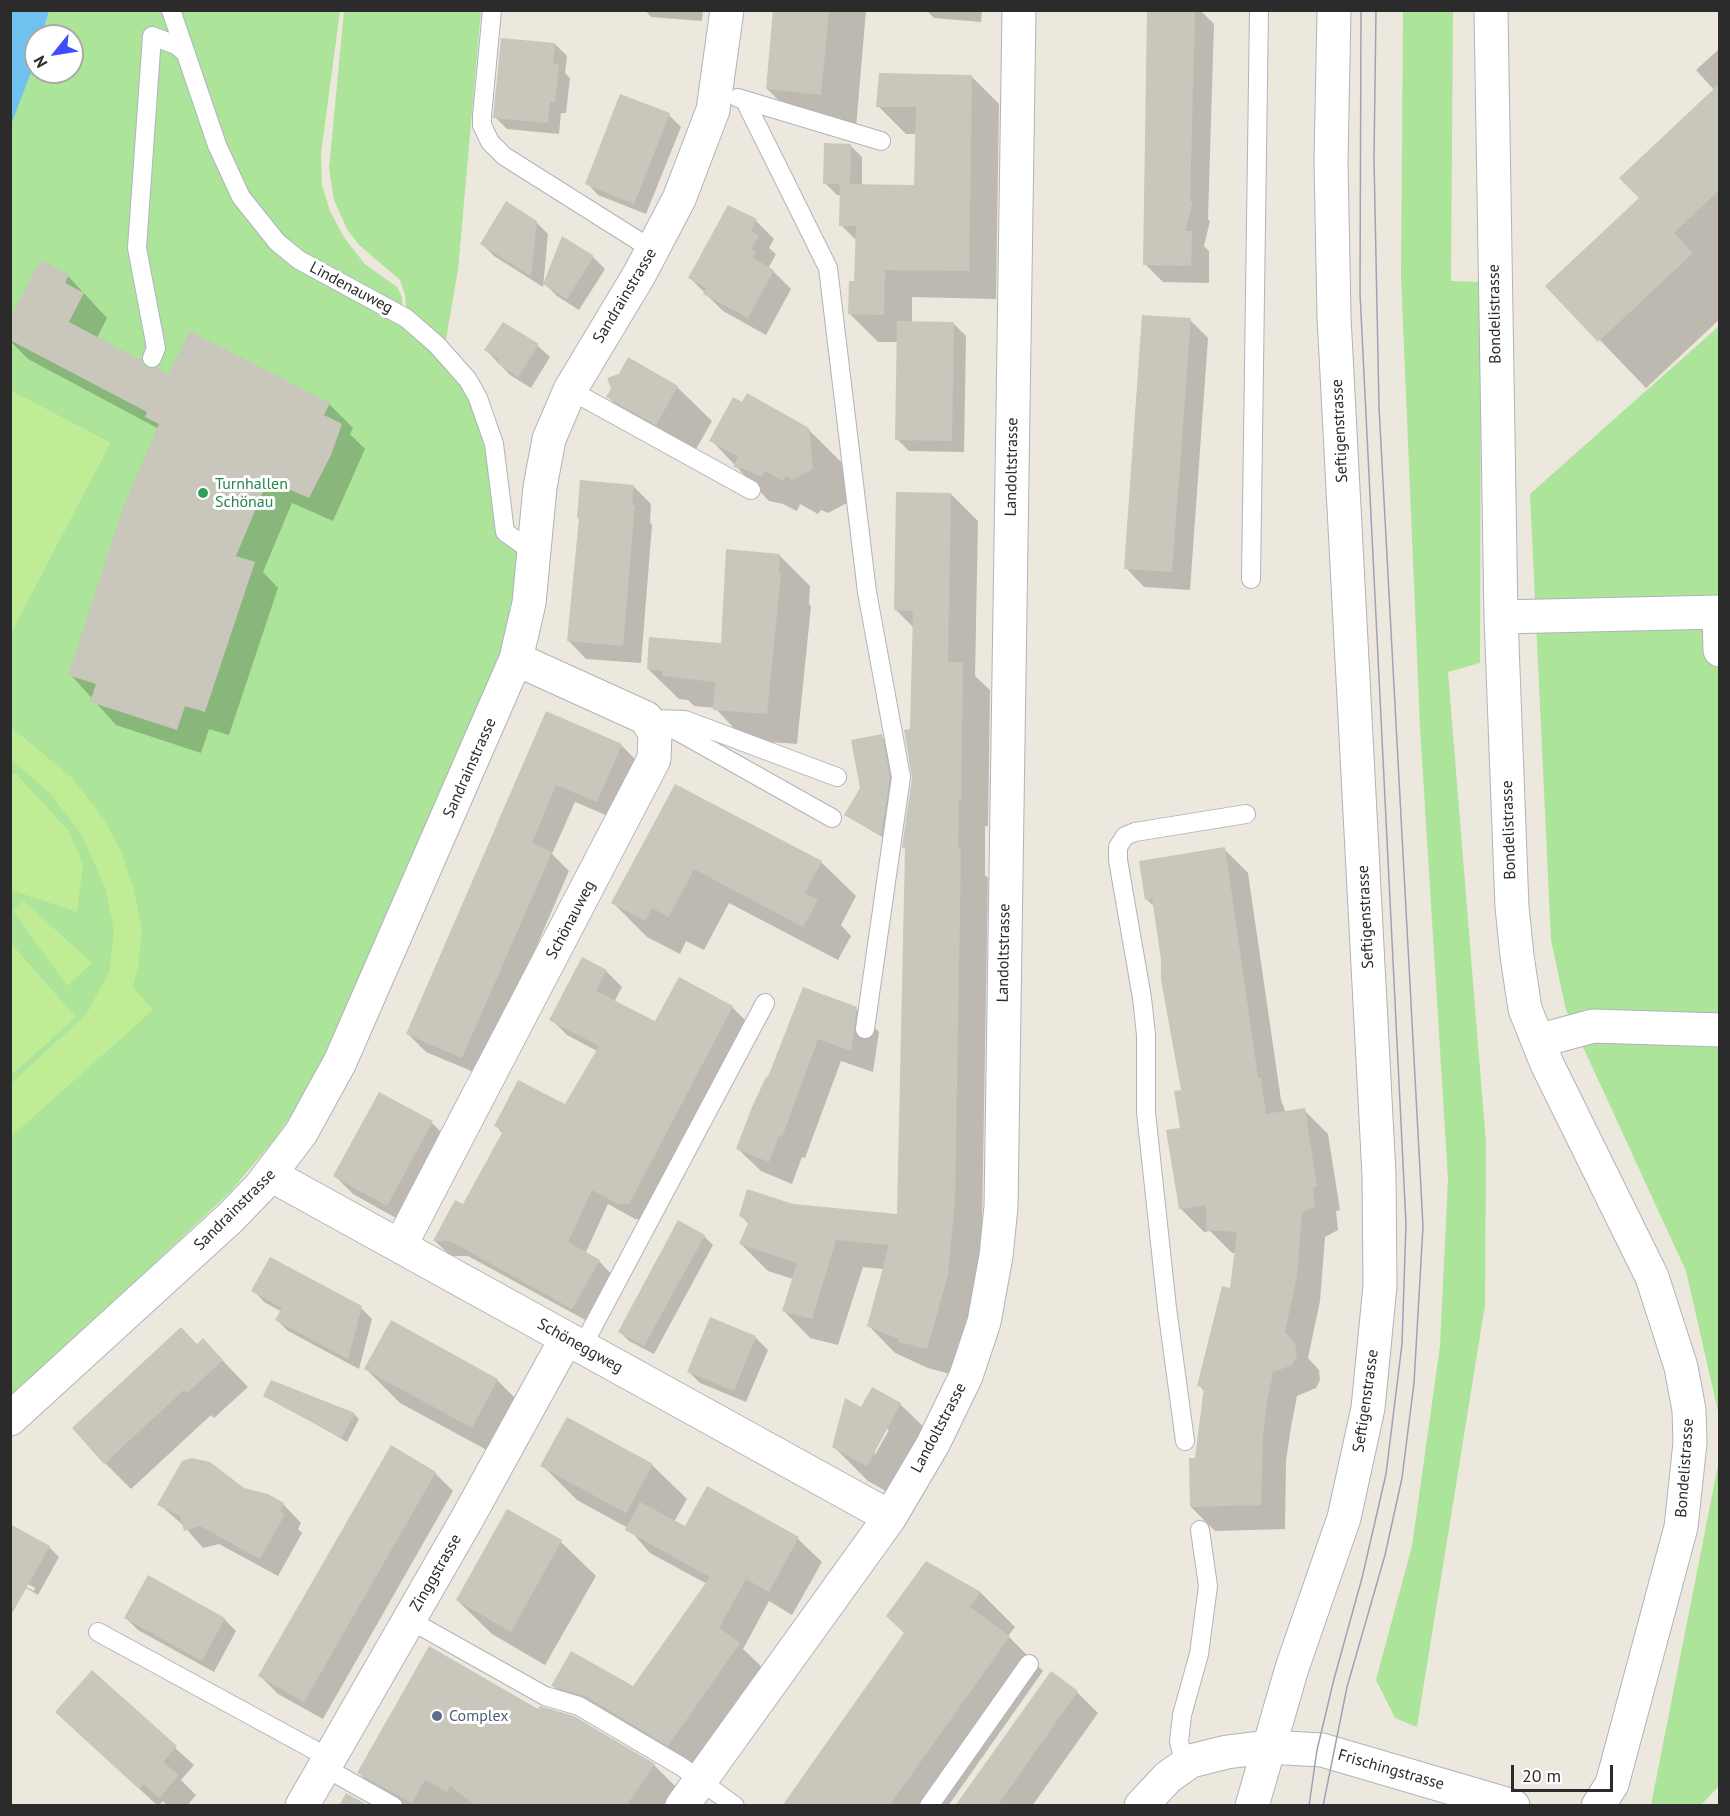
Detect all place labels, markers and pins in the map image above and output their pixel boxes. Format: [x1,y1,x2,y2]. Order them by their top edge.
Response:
place label: Turnhallen Schönau [215,474,288,512]
marker: Turnhallen Schönau [196,486,210,500]
place label: Complex [449,1706,508,1726]
marker: Complex [430,1709,444,1723]

